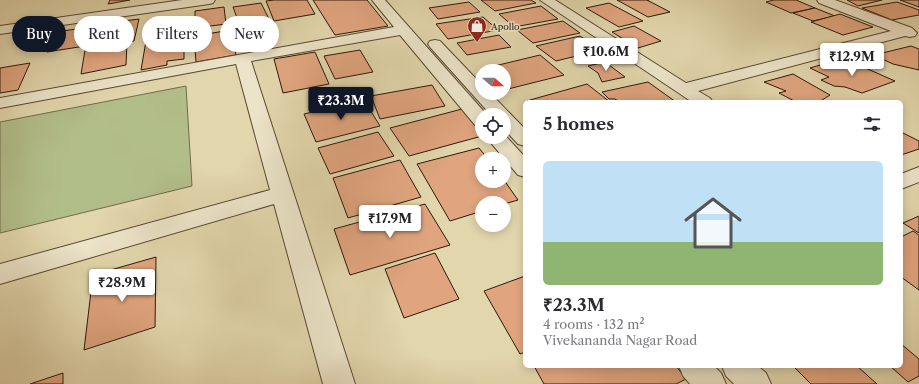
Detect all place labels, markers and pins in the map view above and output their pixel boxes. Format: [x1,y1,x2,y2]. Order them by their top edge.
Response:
shop icon: Apollo [466,15,488,43]
place label: Apollo [490,21,520,32]
pin: ₹10.6M [573,38,639,72]
pin: ₹12.9M [819,43,885,77]
pin: ₹23.3M [308,87,374,121]
pin: ₹17.9M [357,205,423,239]
pin: ₹28.9M [89,269,155,303]

